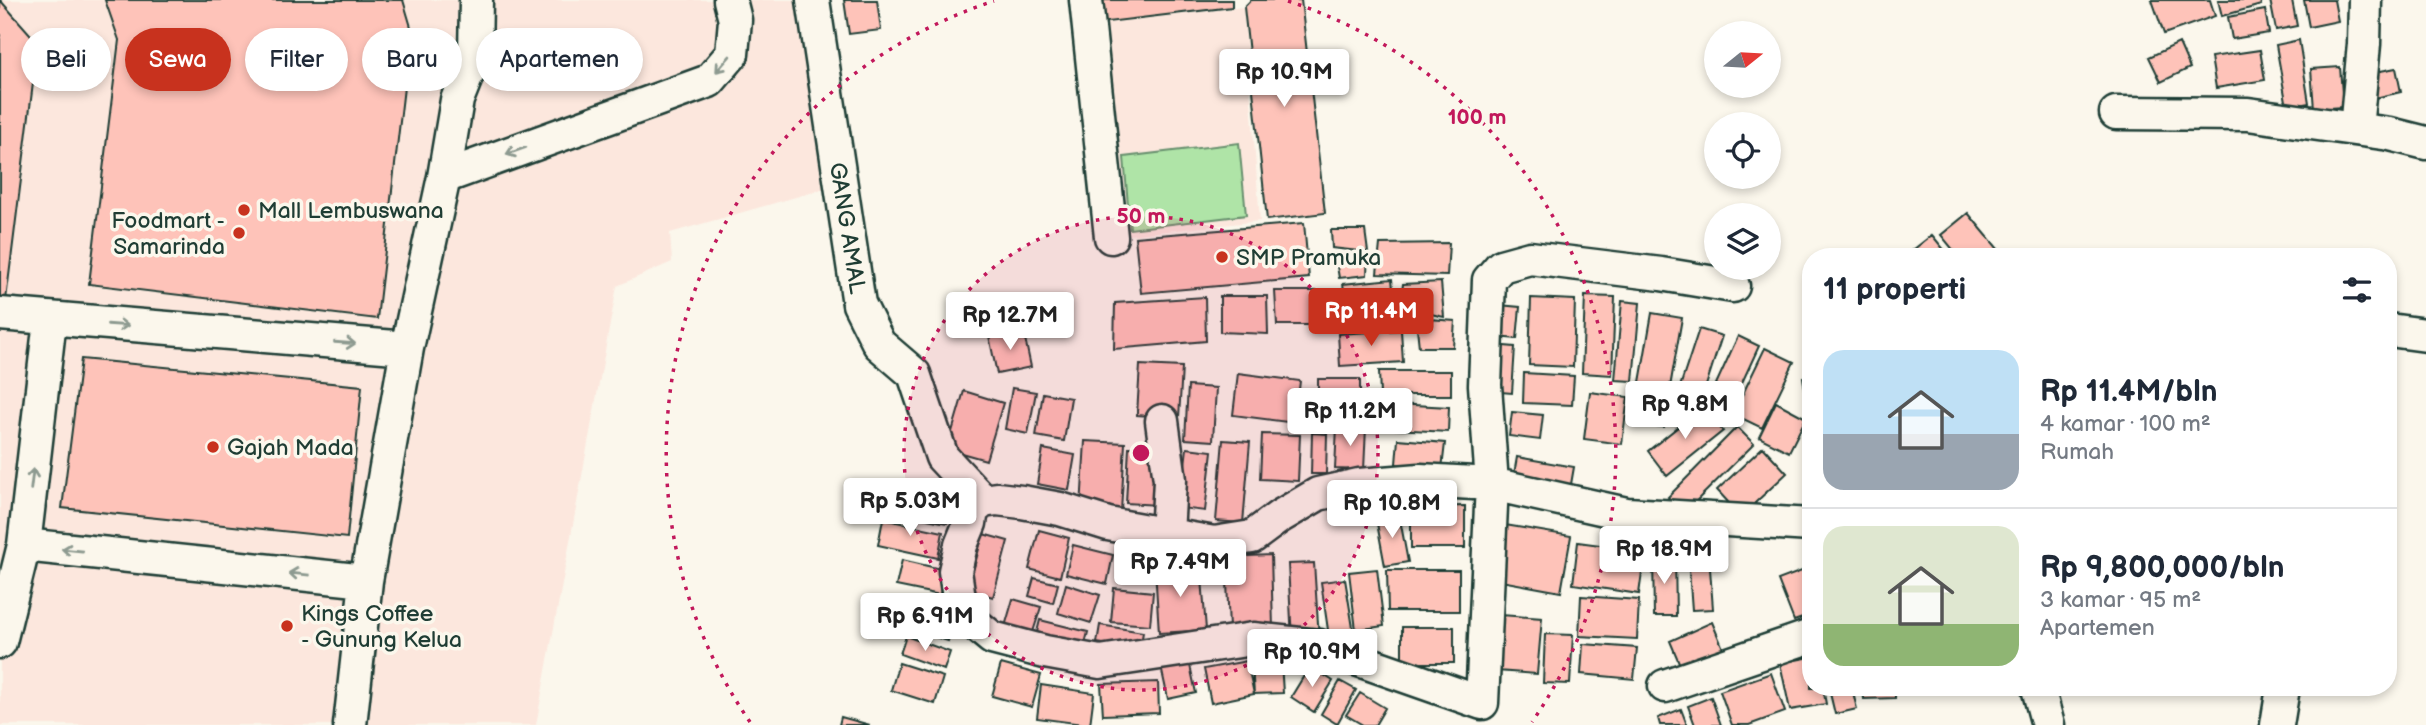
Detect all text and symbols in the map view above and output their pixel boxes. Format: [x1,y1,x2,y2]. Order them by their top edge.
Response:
north arrow [1704,21,1782,98]
map controls [1704,21,1781,280]
chip: Beli [21,28,111,91]
chip: Sewa [125,28,231,91]
chip: Filter [245,28,348,91]
chip: Baru [362,28,462,91]
chip: Apartemen [476,28,643,91]
pin: Rp 10.9M [1212,50,1356,109]
one-way arrow [715,55,731,73]
text: Rp 10.9M [1235,58,1333,86]
text: 100 m [1448,105,1506,130]
button: locate [1704,112,1781,189]
one-way arrow [505,146,527,158]
street label: GANG AMAL [823,160,871,297]
place label: Mall Lembuswana [258,197,444,225]
marker: Mall Lembuswana [236,202,252,218]
button: layers [1704,203,1781,280]
text: 50 m [1117,204,1165,229]
place label: Foodmart - Samarinda [111,207,225,261]
marker: Foodmart - Samarinda [231,225,247,241]
place label: SMP Pramuka [1236,244,1381,272]
marker: SMP Pramuka [1214,249,1230,265]
icon: filters [2338,271,2376,309]
text: 11 properti [1823,272,1966,308]
pin: Rp 11.4M [1299,288,1443,348]
pin: Rp 12.7M [938,292,1082,352]
text: Rp 11.4M [1325,297,1417,325]
text: Rp 12.7M [962,301,1058,329]
one-way arrow [106,319,129,332]
one-way arrow [333,337,355,350]
text: Rp 11.4M/bln [2040,374,2218,410]
icon: home [1879,378,1963,462]
pin: Rp 9.8M [1620,382,1750,441]
pin: Rp 11.2M [1278,388,1422,448]
text: Rp 9.8M [1641,390,1729,418]
text: Rp 11.2M [1303,397,1397,425]
text: 4 kamar · 100 m² [2040,410,2211,438]
place label: Gajah Mada [227,434,354,462]
text: Rumah [2040,438,2114,466]
marker: Gajah Mada [205,439,221,455]
centre of rings [1129,441,1153,465]
one-way arrow [25,468,38,491]
pin: Rp 5.03M [838,478,982,538]
pin: Rp 10.8M [1320,480,1464,540]
text: Rp 5.03M [859,487,961,515]
text: Rp 10.8M [1343,489,1441,517]
pin: Rp 18.9M [1592,526,1736,586]
text: Rp 18.9M [1615,535,1713,563]
pin: Rp 7.49M [1108,540,1252,599]
one-way arrow [62,543,84,556]
text: Rp 7.49M [1130,548,1230,576]
text: Rp 9,800,000/bln [2040,550,2285,586]
icon: home [1879,554,1963,638]
one-way arrow [288,567,310,580]
text: 3 kamar · 95 m² [2040,586,2201,614]
pin: Rp 6.91M [853,594,997,653]
place label: Kings Coffee - Gunung Kelua [301,600,462,654]
text: Rp 6.91M [876,602,974,630]
text: Apartemen [2040,614,2155,642]
marker: Kings Coffee - Gunung Kelua [279,618,295,634]
pin: Rp 10.9M [1240,630,1384,689]
text: Rp 10.9M [1263,638,1361,666]

